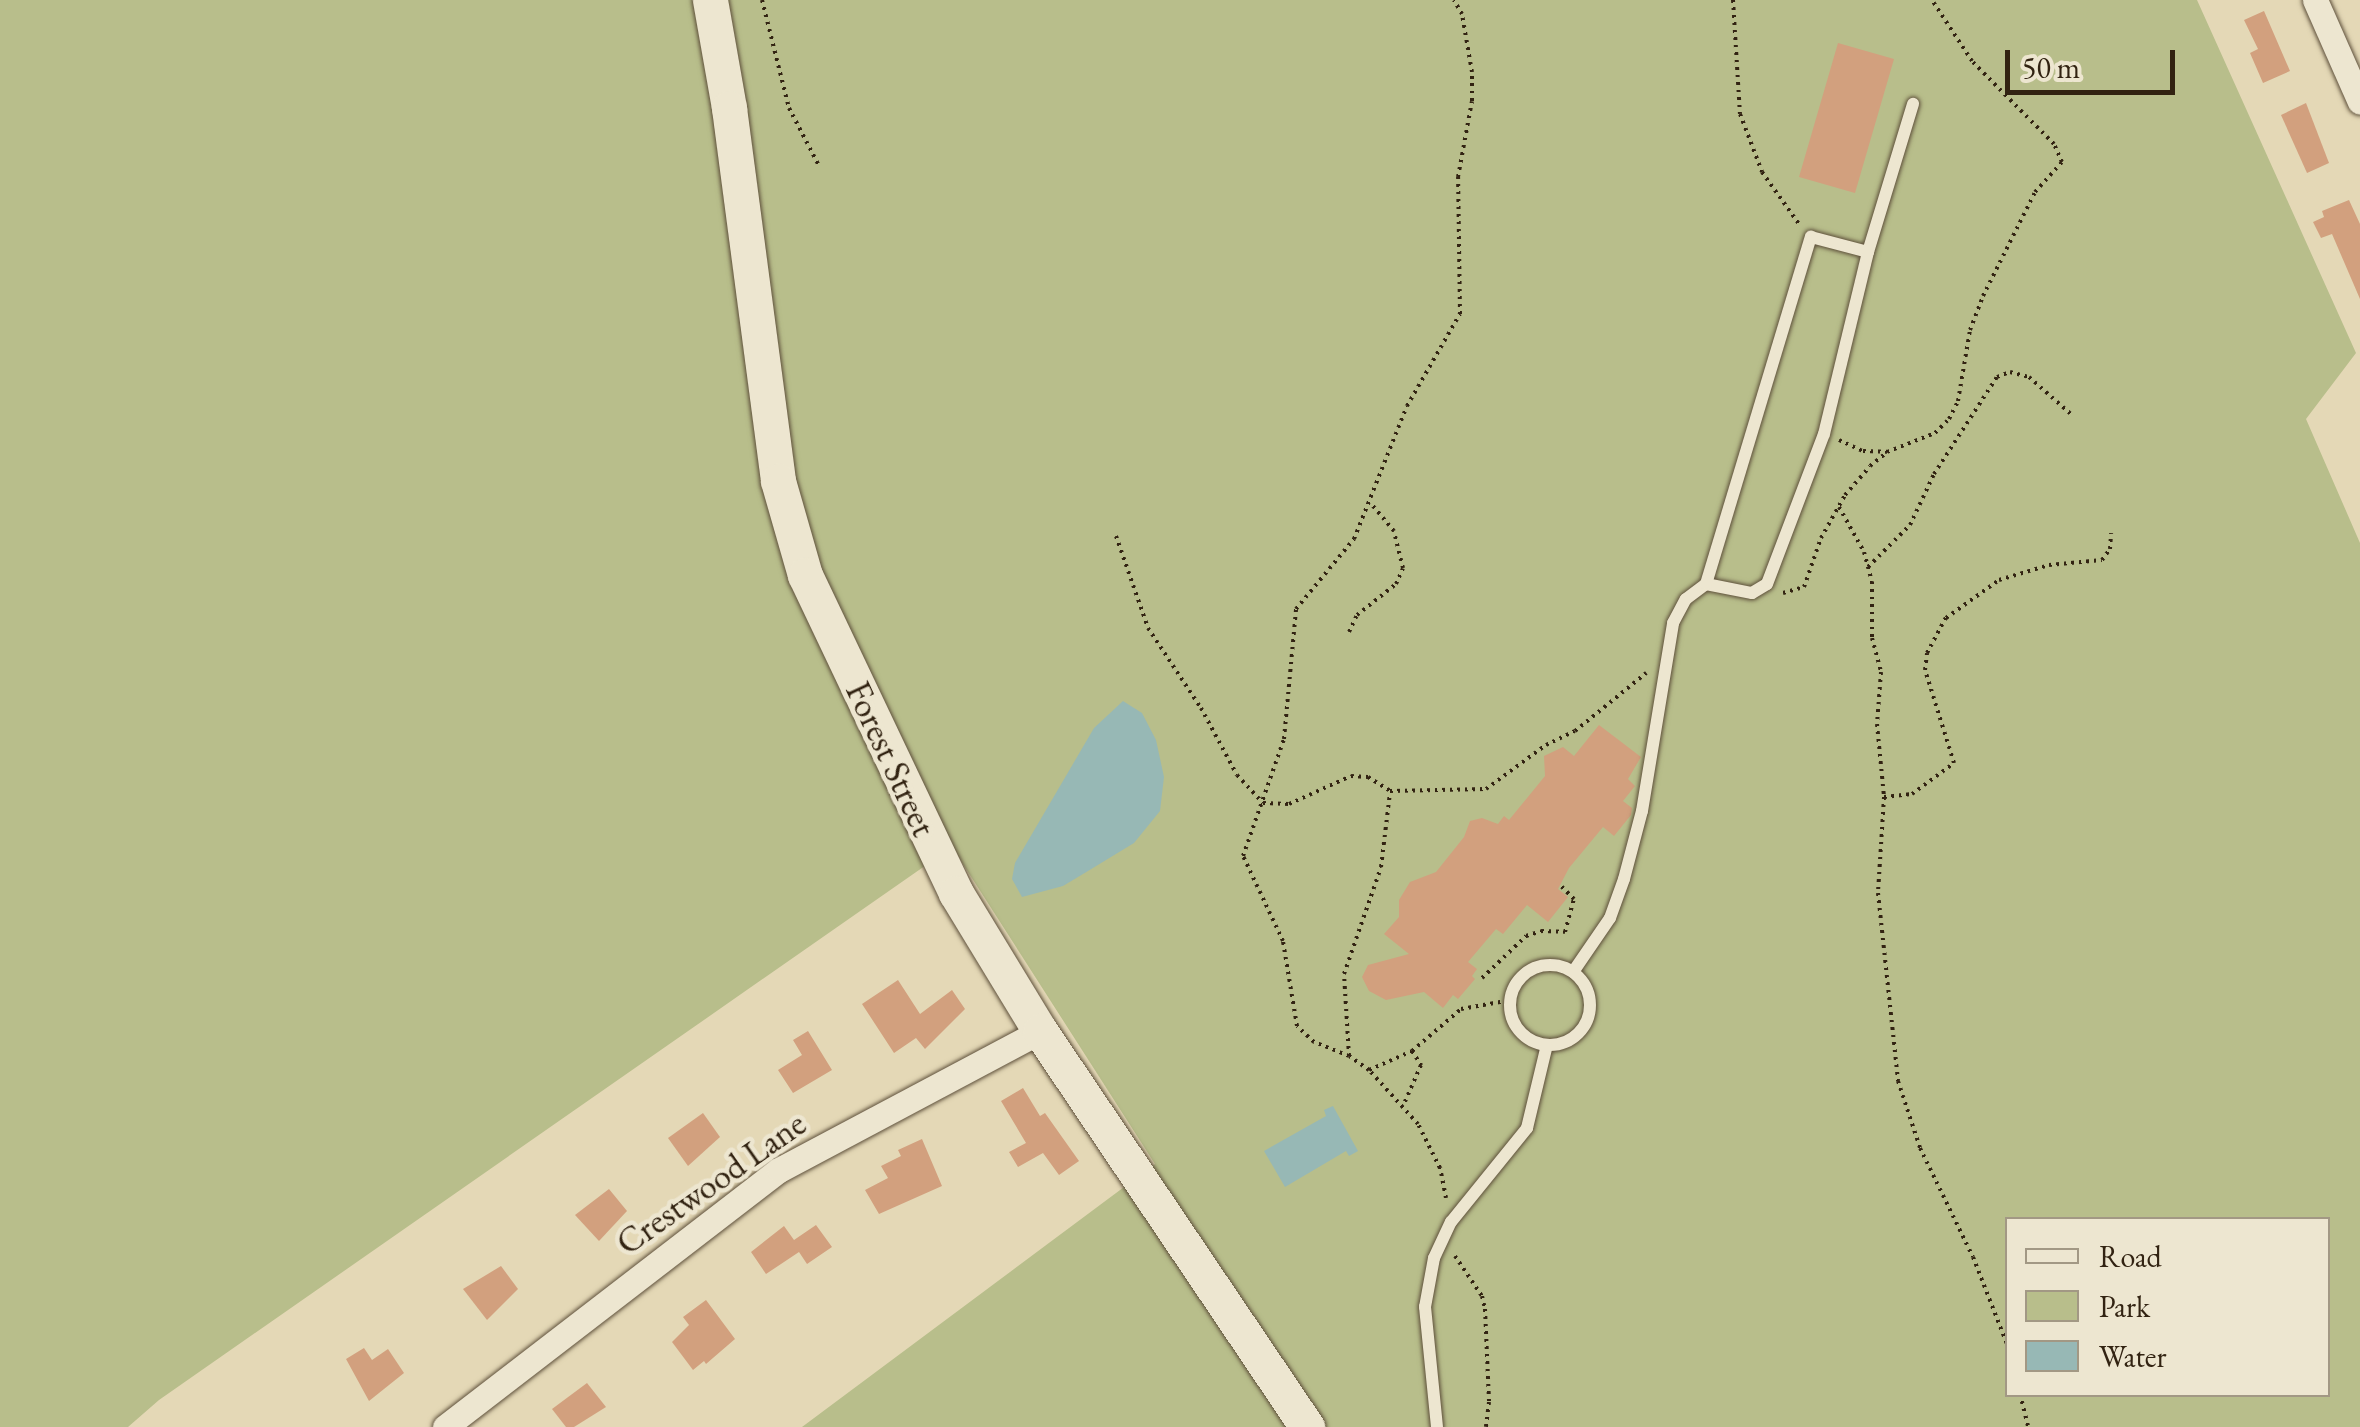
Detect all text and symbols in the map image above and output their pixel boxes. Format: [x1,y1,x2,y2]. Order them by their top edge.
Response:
scale bar [2010,30,2180,92]
text: 50 m [2022,48,2080,87]
street label: Forest Street [837,675,945,843]
street label: Crestwood Lane [608,1102,814,1264]
legend [2005,1217,2330,1397]
text: Road [2099,1237,2162,1276]
text: Park [2099,1287,2150,1326]
text: Water [2099,1337,2167,1376]

